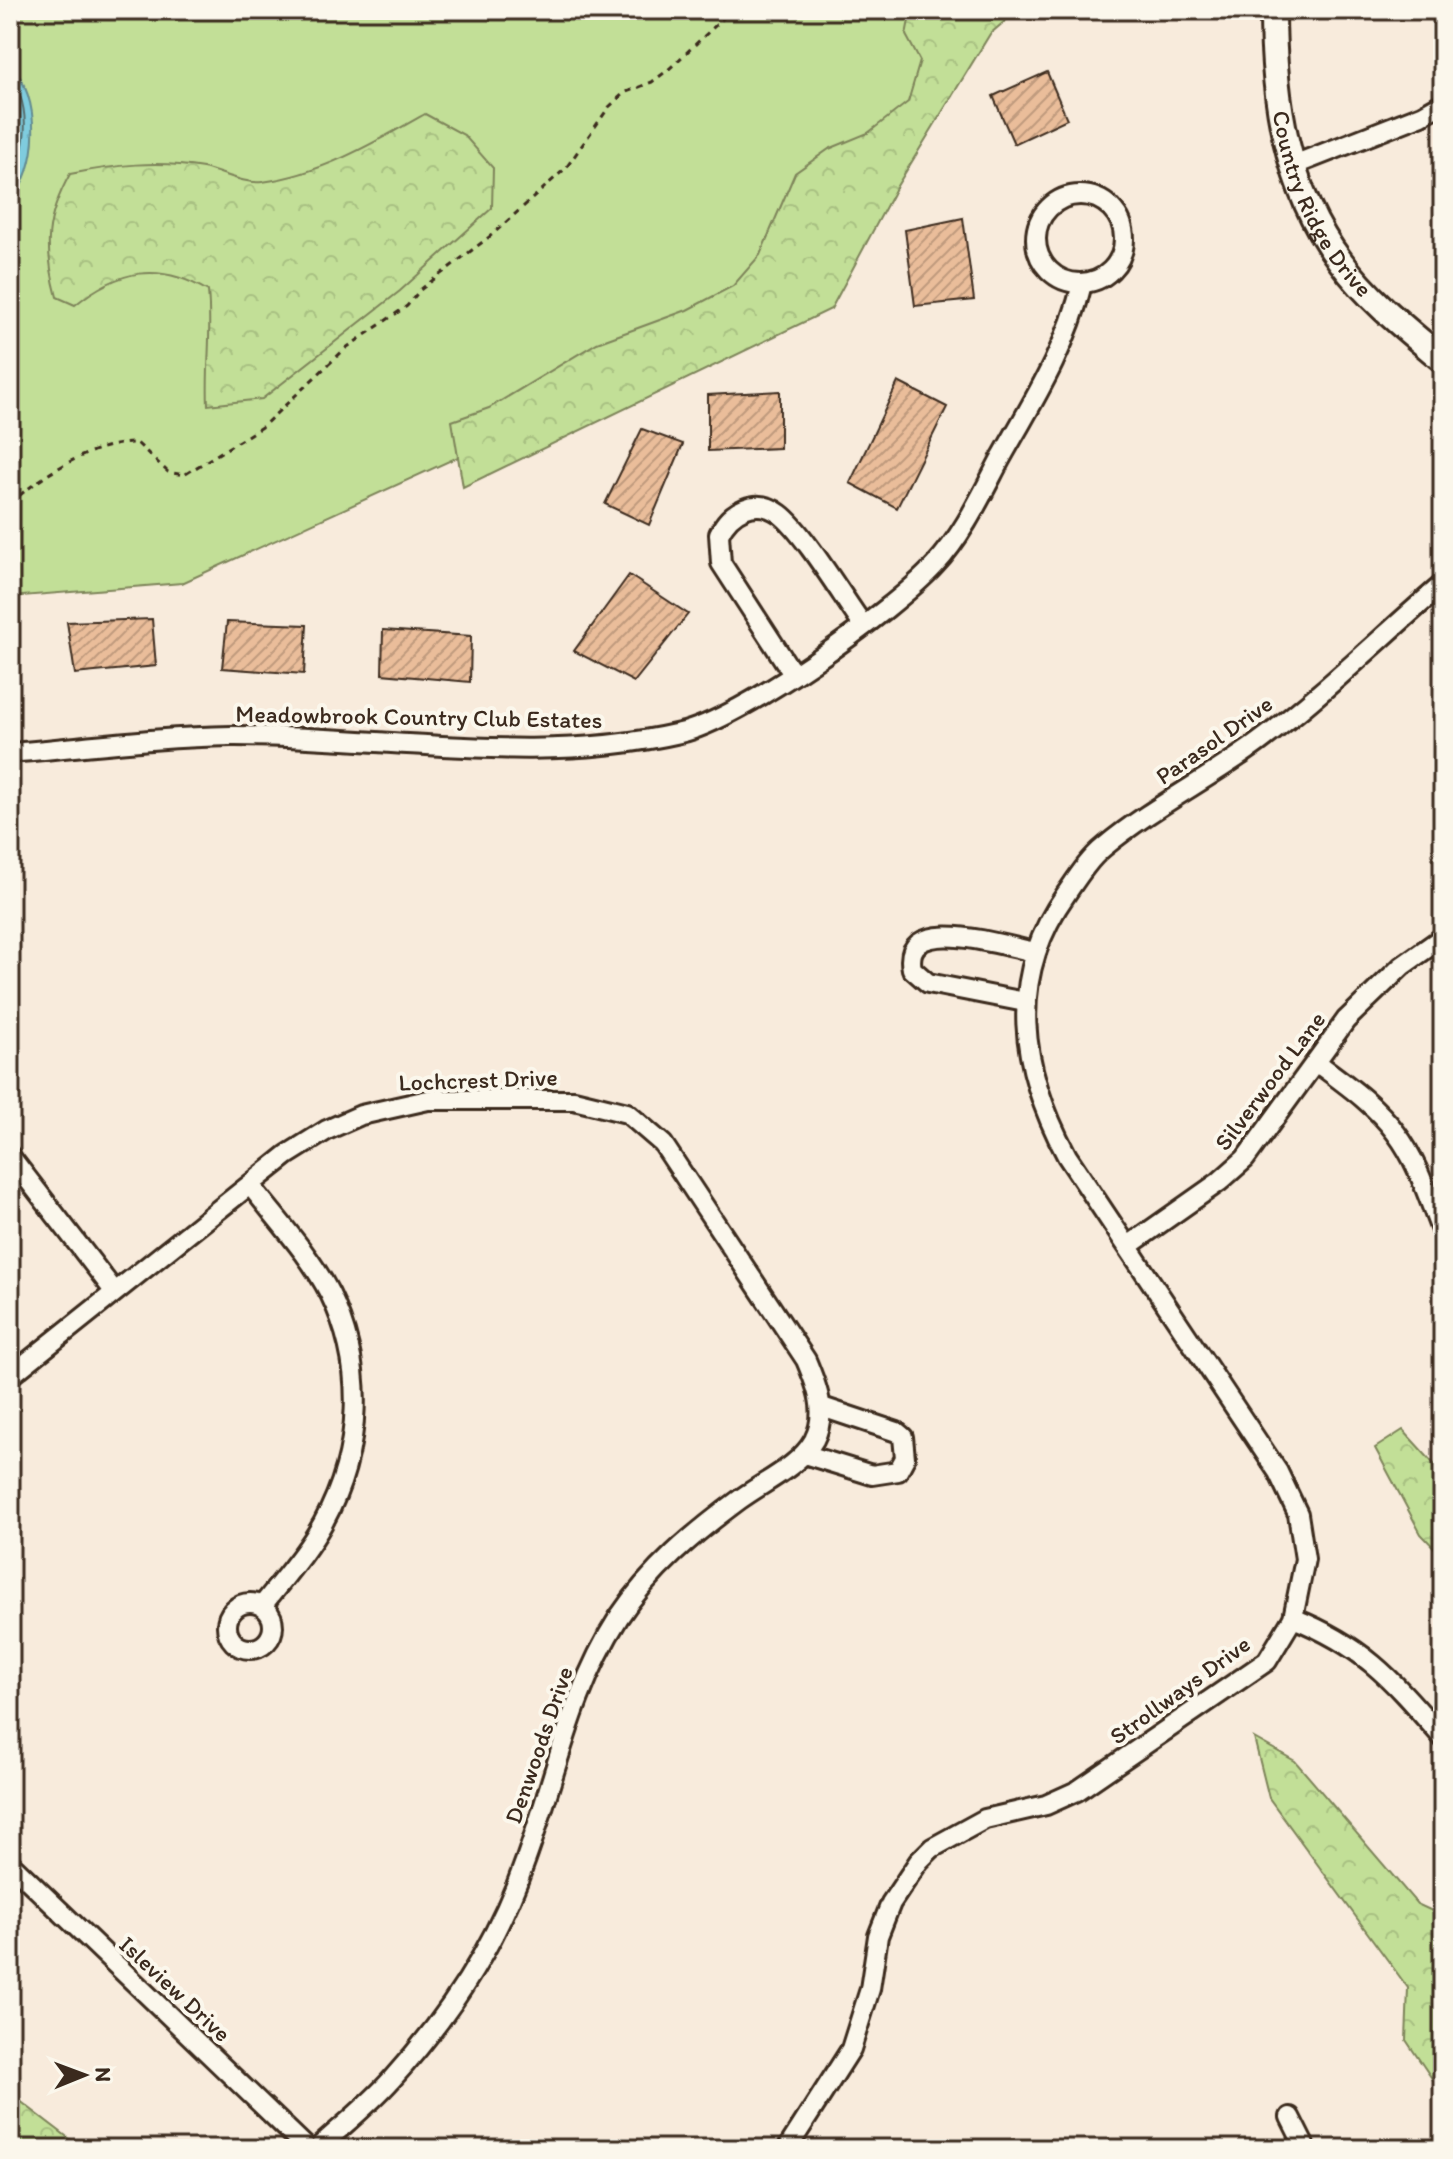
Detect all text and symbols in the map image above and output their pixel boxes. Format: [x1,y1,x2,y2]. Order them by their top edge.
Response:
street label: Country Ridge Drive [1266,108,1379,303]
street label: Parasol Drive [1150,689,1278,790]
street label: Meadowbrook Country Club Estates [235,699,603,734]
street label: Silverwood Lane [1208,1005,1331,1156]
street label: Lochcrest Drive [398,1062,558,1097]
street label: Strollways Drive [1104,1629,1256,1750]
street label: Denwoods Drive [498,1662,579,1827]
street label: Isleview Drive [114,1930,237,2048]
north arrow [44,2035,124,2115]
text: N [90,2067,117,2082]

